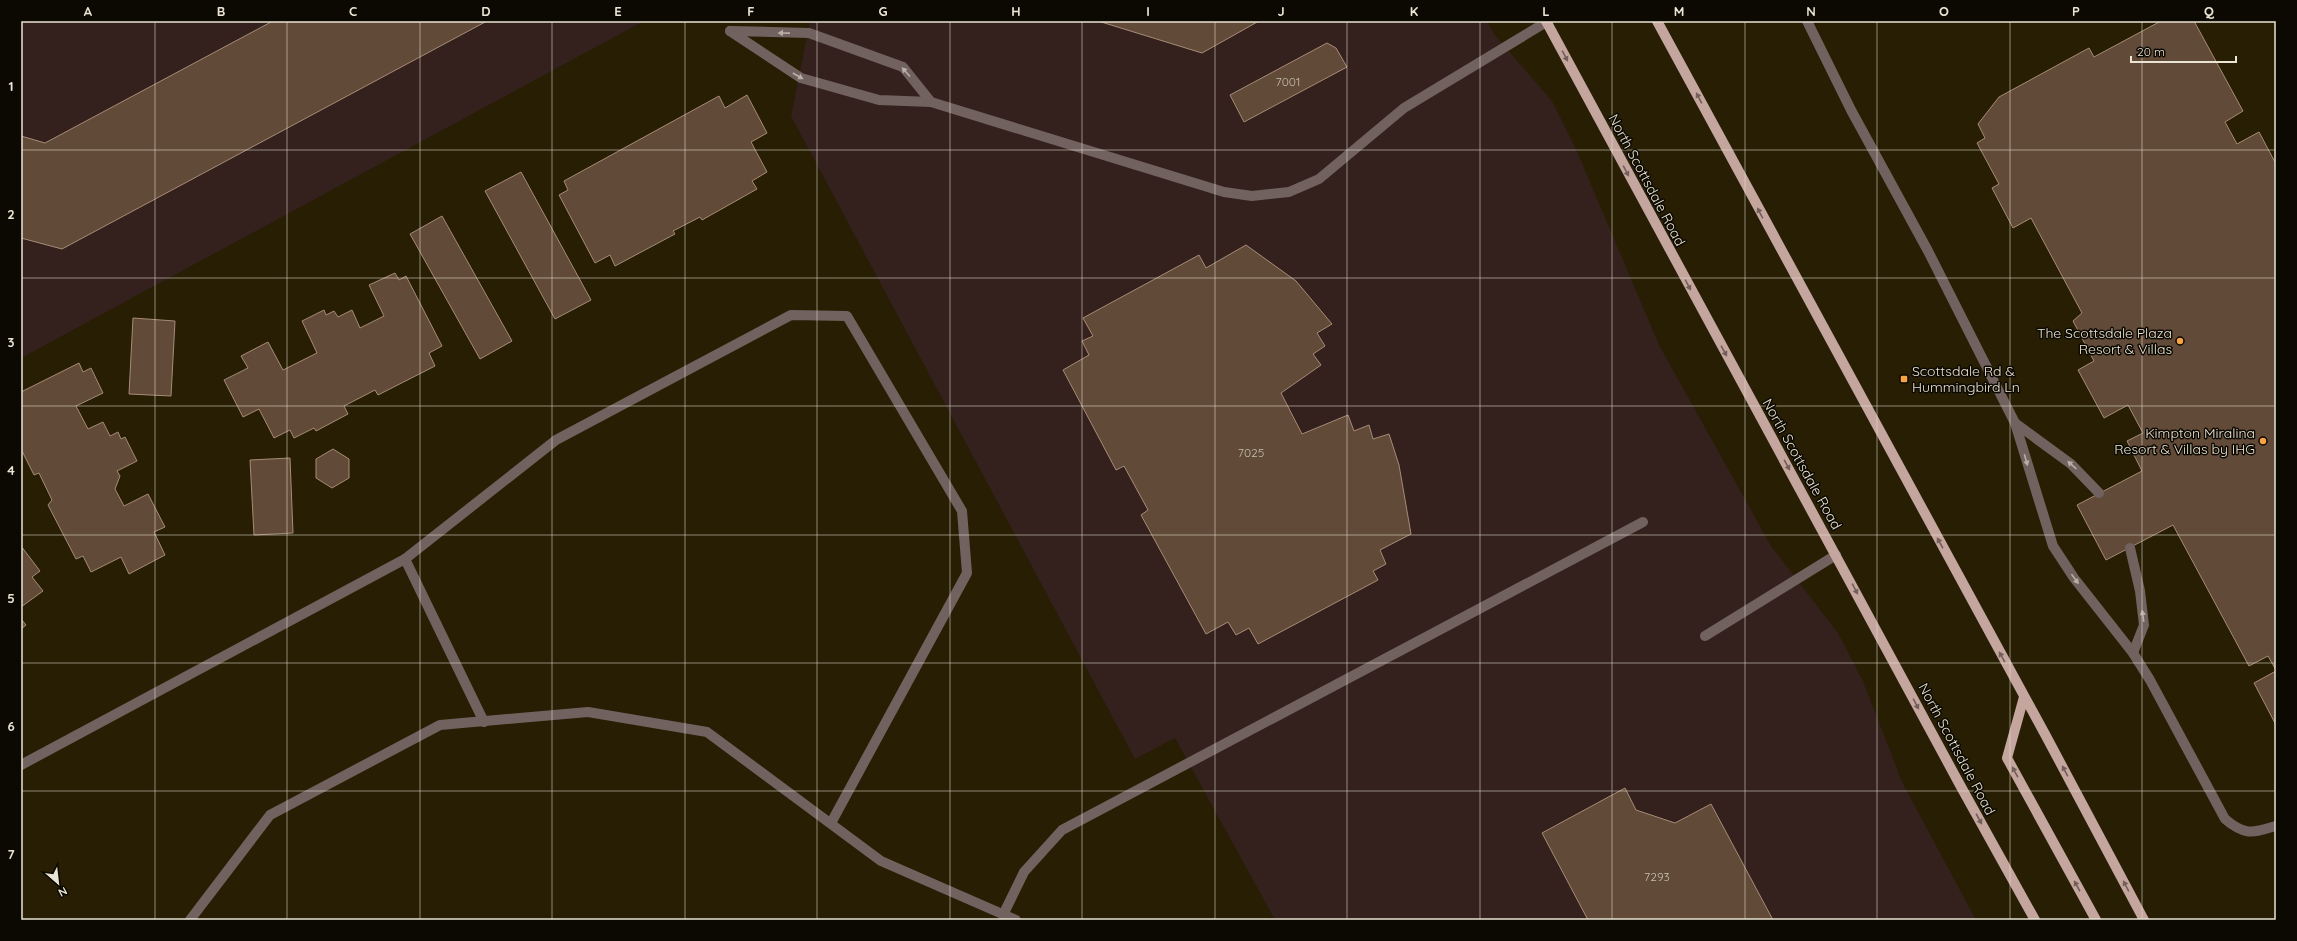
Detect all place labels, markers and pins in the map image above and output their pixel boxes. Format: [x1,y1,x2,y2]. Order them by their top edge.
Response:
place label: The Scottsdale Plaza Resort & Villas [2037,324,2172,358]
marker: The Scottsdale Plaza Resort & Villas [2175,336,2185,346]
place label: Scottsdale Rd & Hummingbird Ln [1912,362,2020,396]
marker: Scottsdale Rd & Hummingbird Ln [1899,374,1909,384]
place label: Kimpton Miralina Resort & Villas by IHG [2114,424,2255,458]
marker: Kimpton Miralina Resort & Villas by IHG [2258,436,2268,446]

